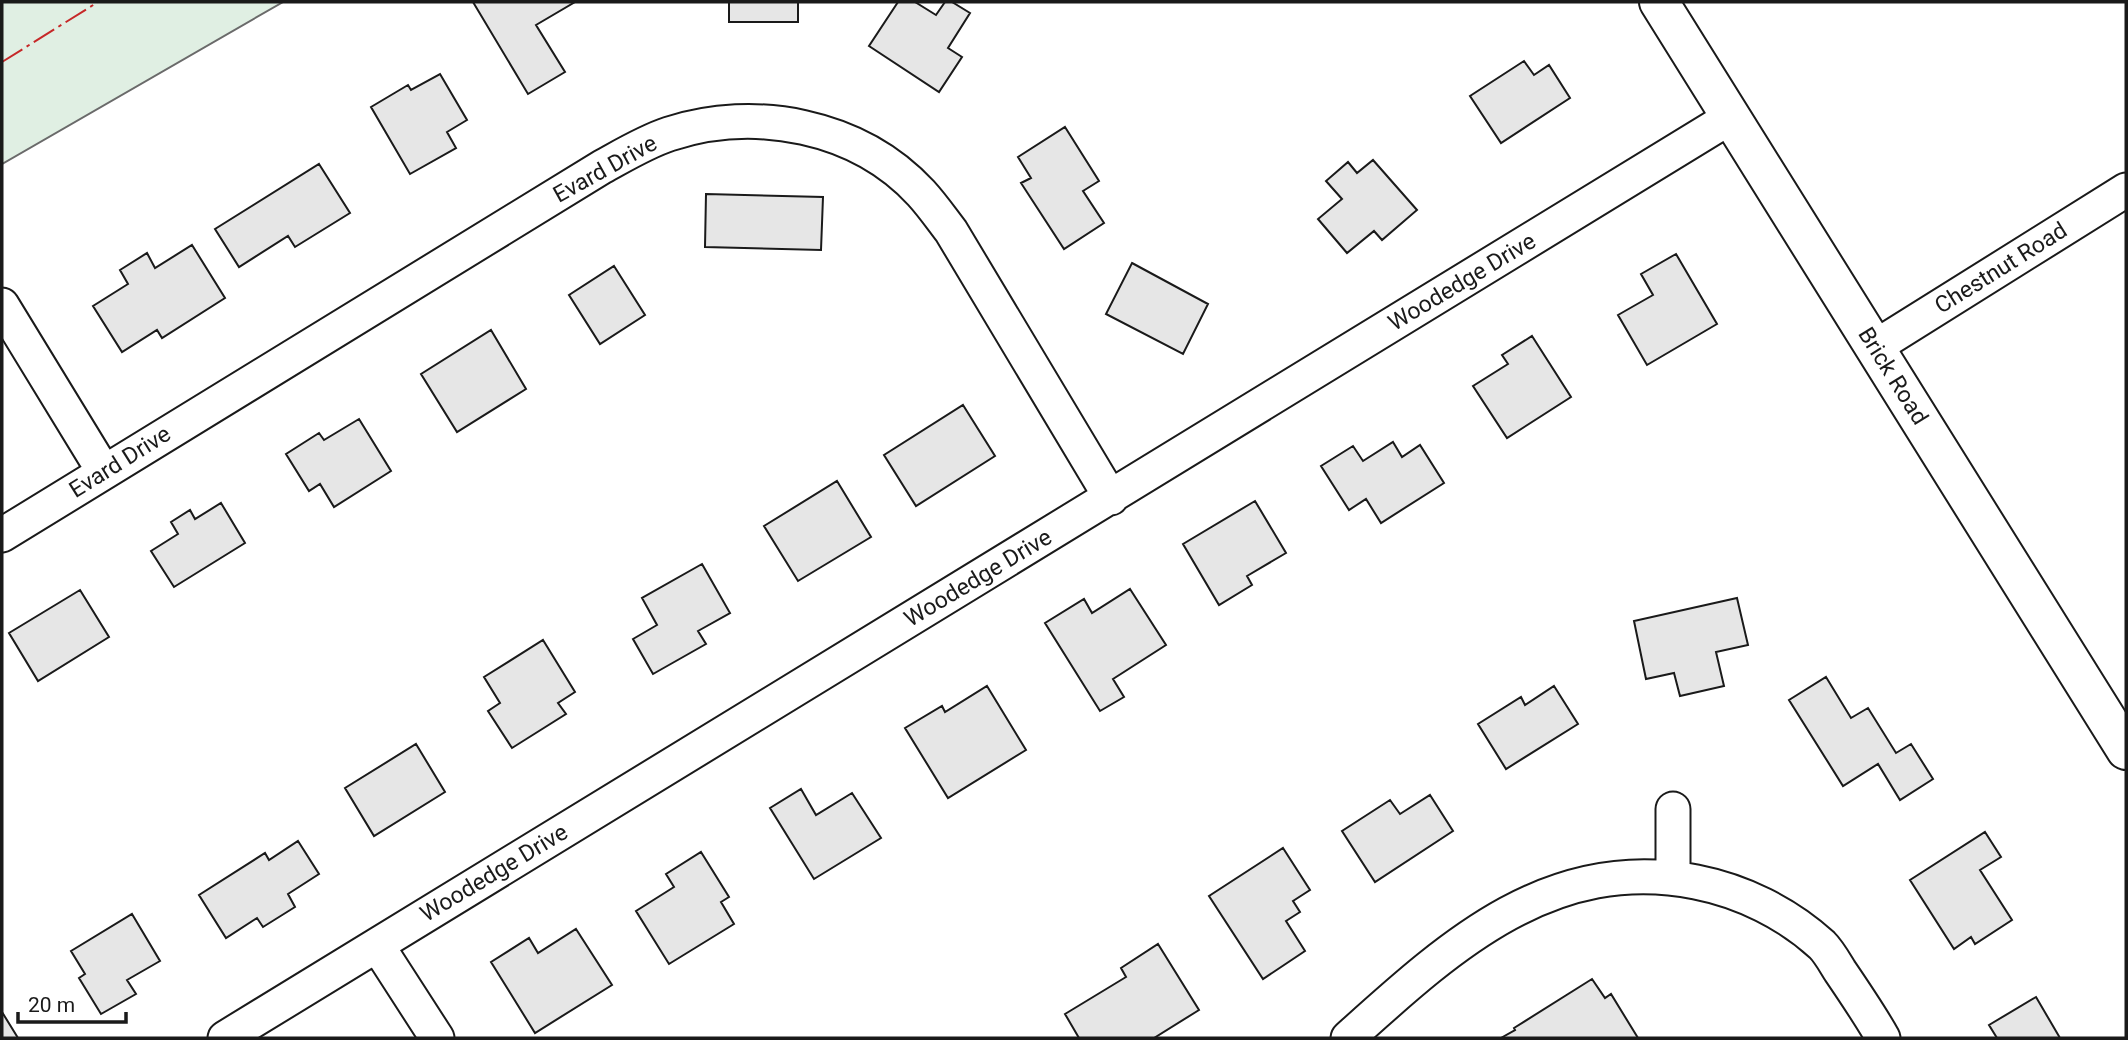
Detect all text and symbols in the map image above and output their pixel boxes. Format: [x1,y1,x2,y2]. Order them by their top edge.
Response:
street label: Evard Drive [549,130,661,208]
street label: Chestnut Road [1930,217,2072,319]
street label: Woodedge Drive [1384,227,1540,337]
street label: Brick Road [1852,322,1934,430]
street label: Evard Drive [64,420,176,504]
street label: Woodedge Drive [900,523,1056,633]
street label: Woodedge Drive [416,818,572,928]
scale bar [18,981,126,1025]
text: 20 m [28,993,75,1017]

